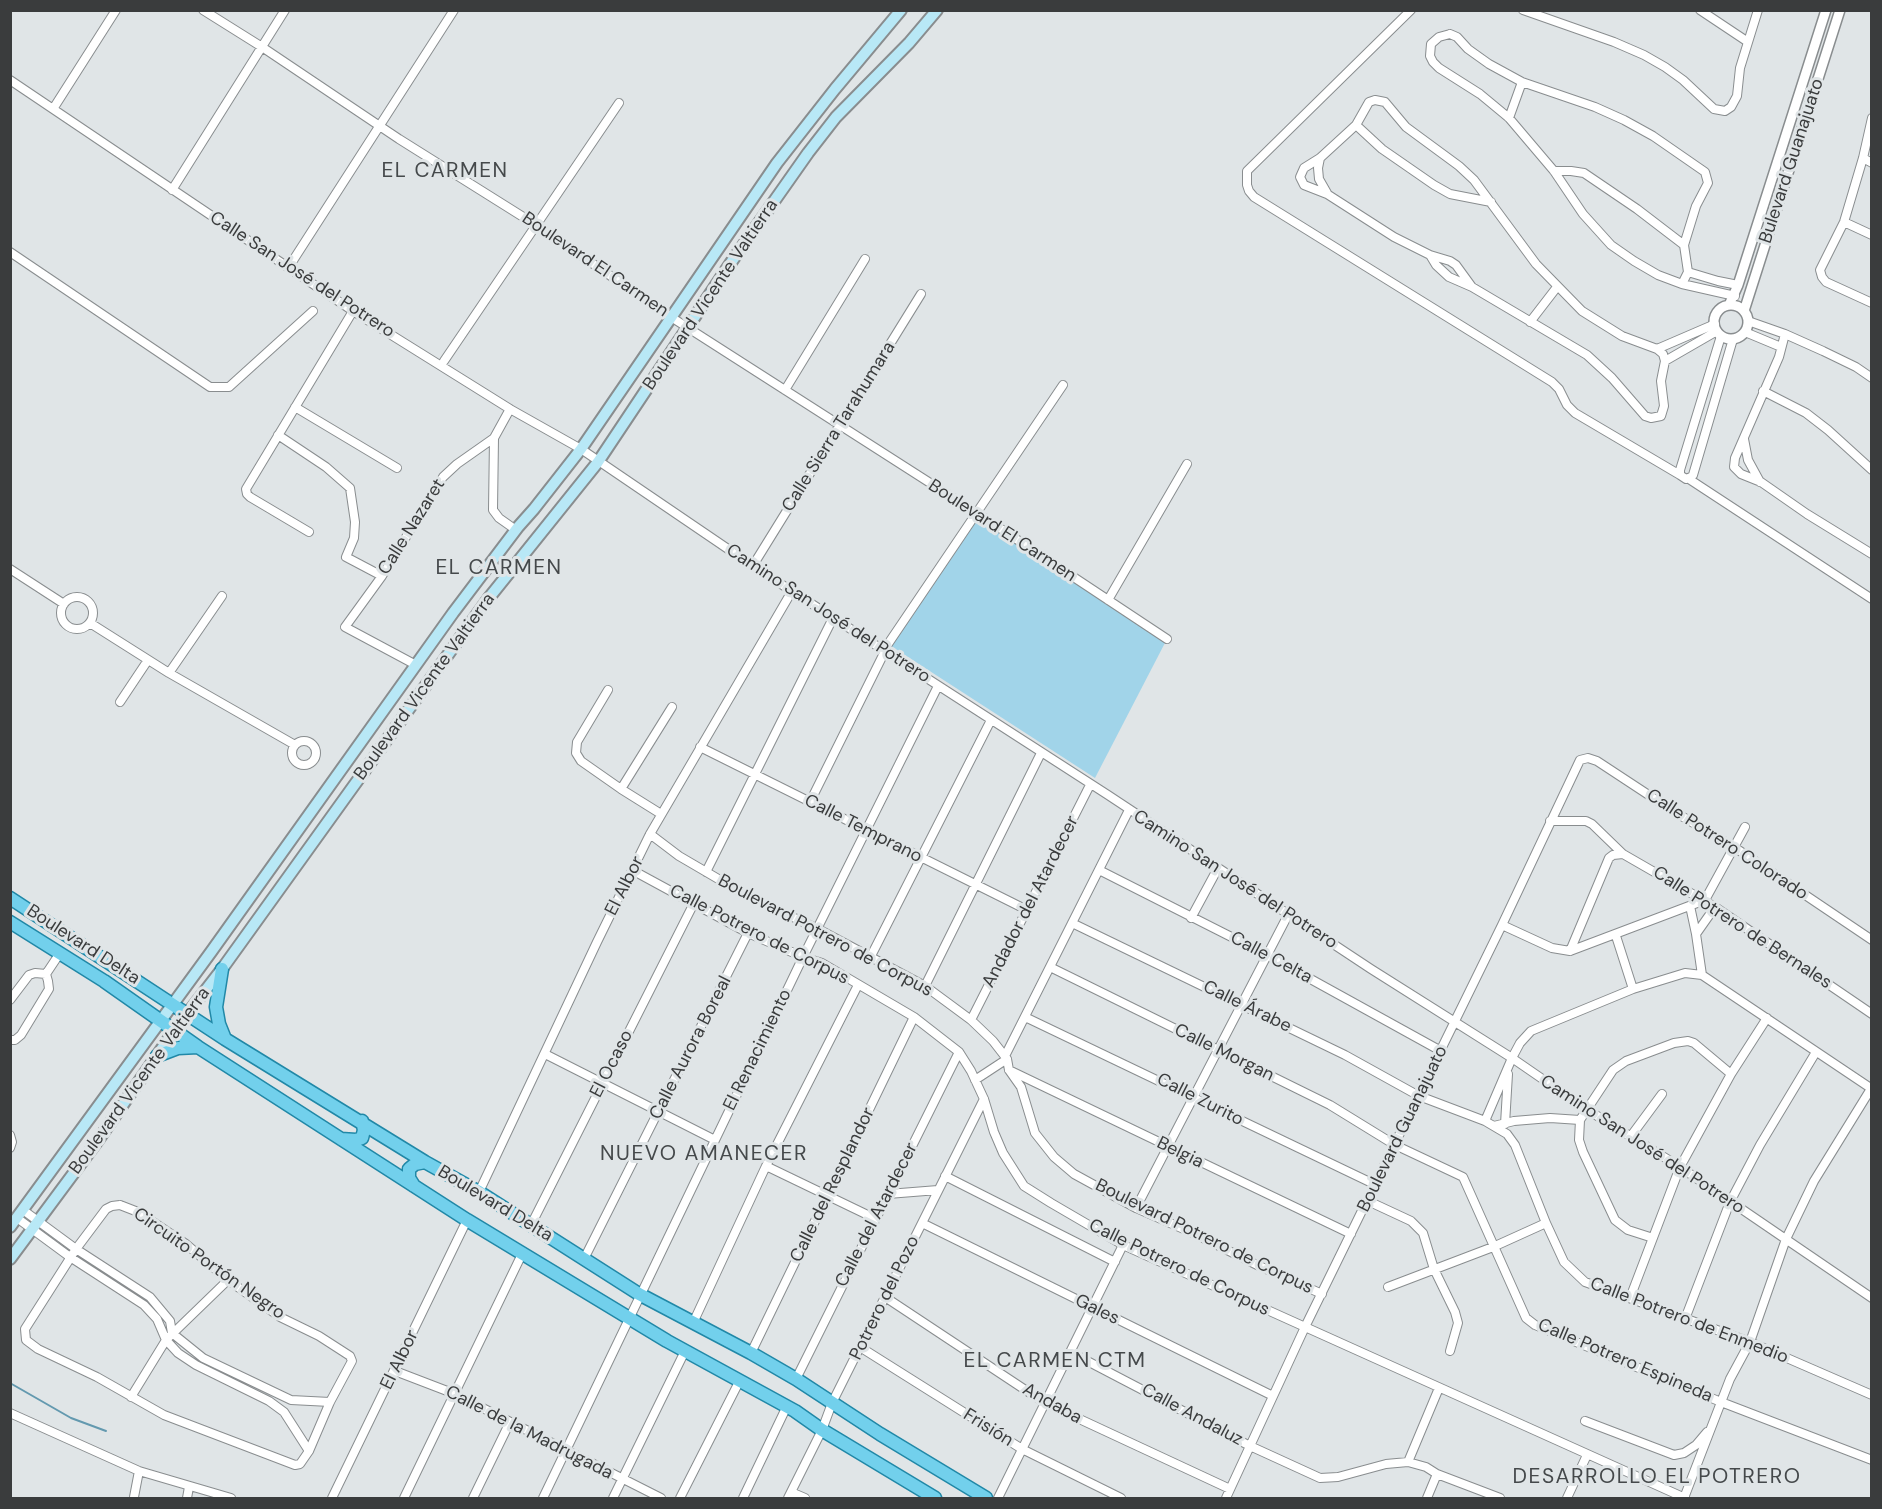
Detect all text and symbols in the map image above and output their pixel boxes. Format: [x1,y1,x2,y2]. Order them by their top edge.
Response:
street label: Bulevard Guanajuato [1755,76,1829,246]
district label: EL CARMEN [381,158,509,184]
street label: Boulevard Vicente Valtierra [639,195,783,395]
street label: Calle San José del Potrero [206,207,398,343]
street label: Boulevard El Carmen [518,208,672,322]
street label: Calle Sierra Tarahumara [778,338,900,516]
street label: Calle Nazaret [374,475,450,579]
street label: Boulevard El Carmen [924,475,1080,587]
street label: Camino San José del Potrero [722,540,934,688]
district label: EL CARMEN [435,555,563,581]
street label: Boulevard Vicente Valtierra [350,589,500,785]
street label: Calle Potrero Colorado [1642,785,1812,905]
street label: Calle Temprano [801,790,925,868]
street label: Camino San José del Potrero [1129,806,1341,954]
street label: Andador del Atardecer [978,812,1084,992]
street label: El Albor [601,853,649,919]
street label: Calle Potrero de Bernales [1649,862,1835,994]
street label: Boulevard Potrero de Corpus [714,870,936,1002]
street label: Calle Potrero de Corpus [666,880,852,990]
street label: Boulevard Delta [22,900,144,990]
street label: Calle Celta [1226,927,1316,989]
street label: Calle Aurora Boreal [646,973,736,1123]
street label: Calle Árabe [1199,976,1295,1038]
street label: Boulevard Vicente Valtierra [65,983,215,1179]
street label: El Renacimiento [719,986,797,1114]
street label: Calle Morgan [1171,1020,1277,1086]
street label: El Ocaso [586,1027,638,1101]
street label: Boulevard Guanajuato [1353,1042,1453,1216]
street label: Calle Zurito [1153,1069,1247,1131]
street label: Camino San José del Potrero [1536,1071,1748,1219]
street label: Calle del Resplandor [786,1104,880,1266]
street label: Belgia [1153,1132,1207,1174]
street label: Calle del Atardecer [831,1139,923,1291]
district label: NUEVO AMANECER [600,1141,808,1167]
street label: Boulevard Delta [434,1161,556,1247]
street label: Boulevard Potrero de Corpus [1092,1175,1316,1299]
street label: Circuito Portón Negro [129,1203,289,1325]
street label: Calle Potrero de Corpus [1085,1215,1273,1321]
street label: Potrero del Pozo [846,1232,924,1364]
street label: Calle Potrero de Enmedio [1587,1273,1791,1369]
street label: Gales [1071,1290,1123,1330]
street label: Calle Potrero Espineda [1534,1314,1716,1408]
street label: El Albor [376,1327,424,1393]
district label: EL CARMEN CTM [964,1348,1146,1374]
street label: Andaba [1019,1379,1085,1429]
street label: Calle Andaluz [1138,1379,1246,1451]
street label: Calle de la Madrugada [442,1381,616,1485]
street label: Frisión [959,1404,1017,1452]
district label: DESARROLLO EL POTRERO [1513,1464,1801,1490]

